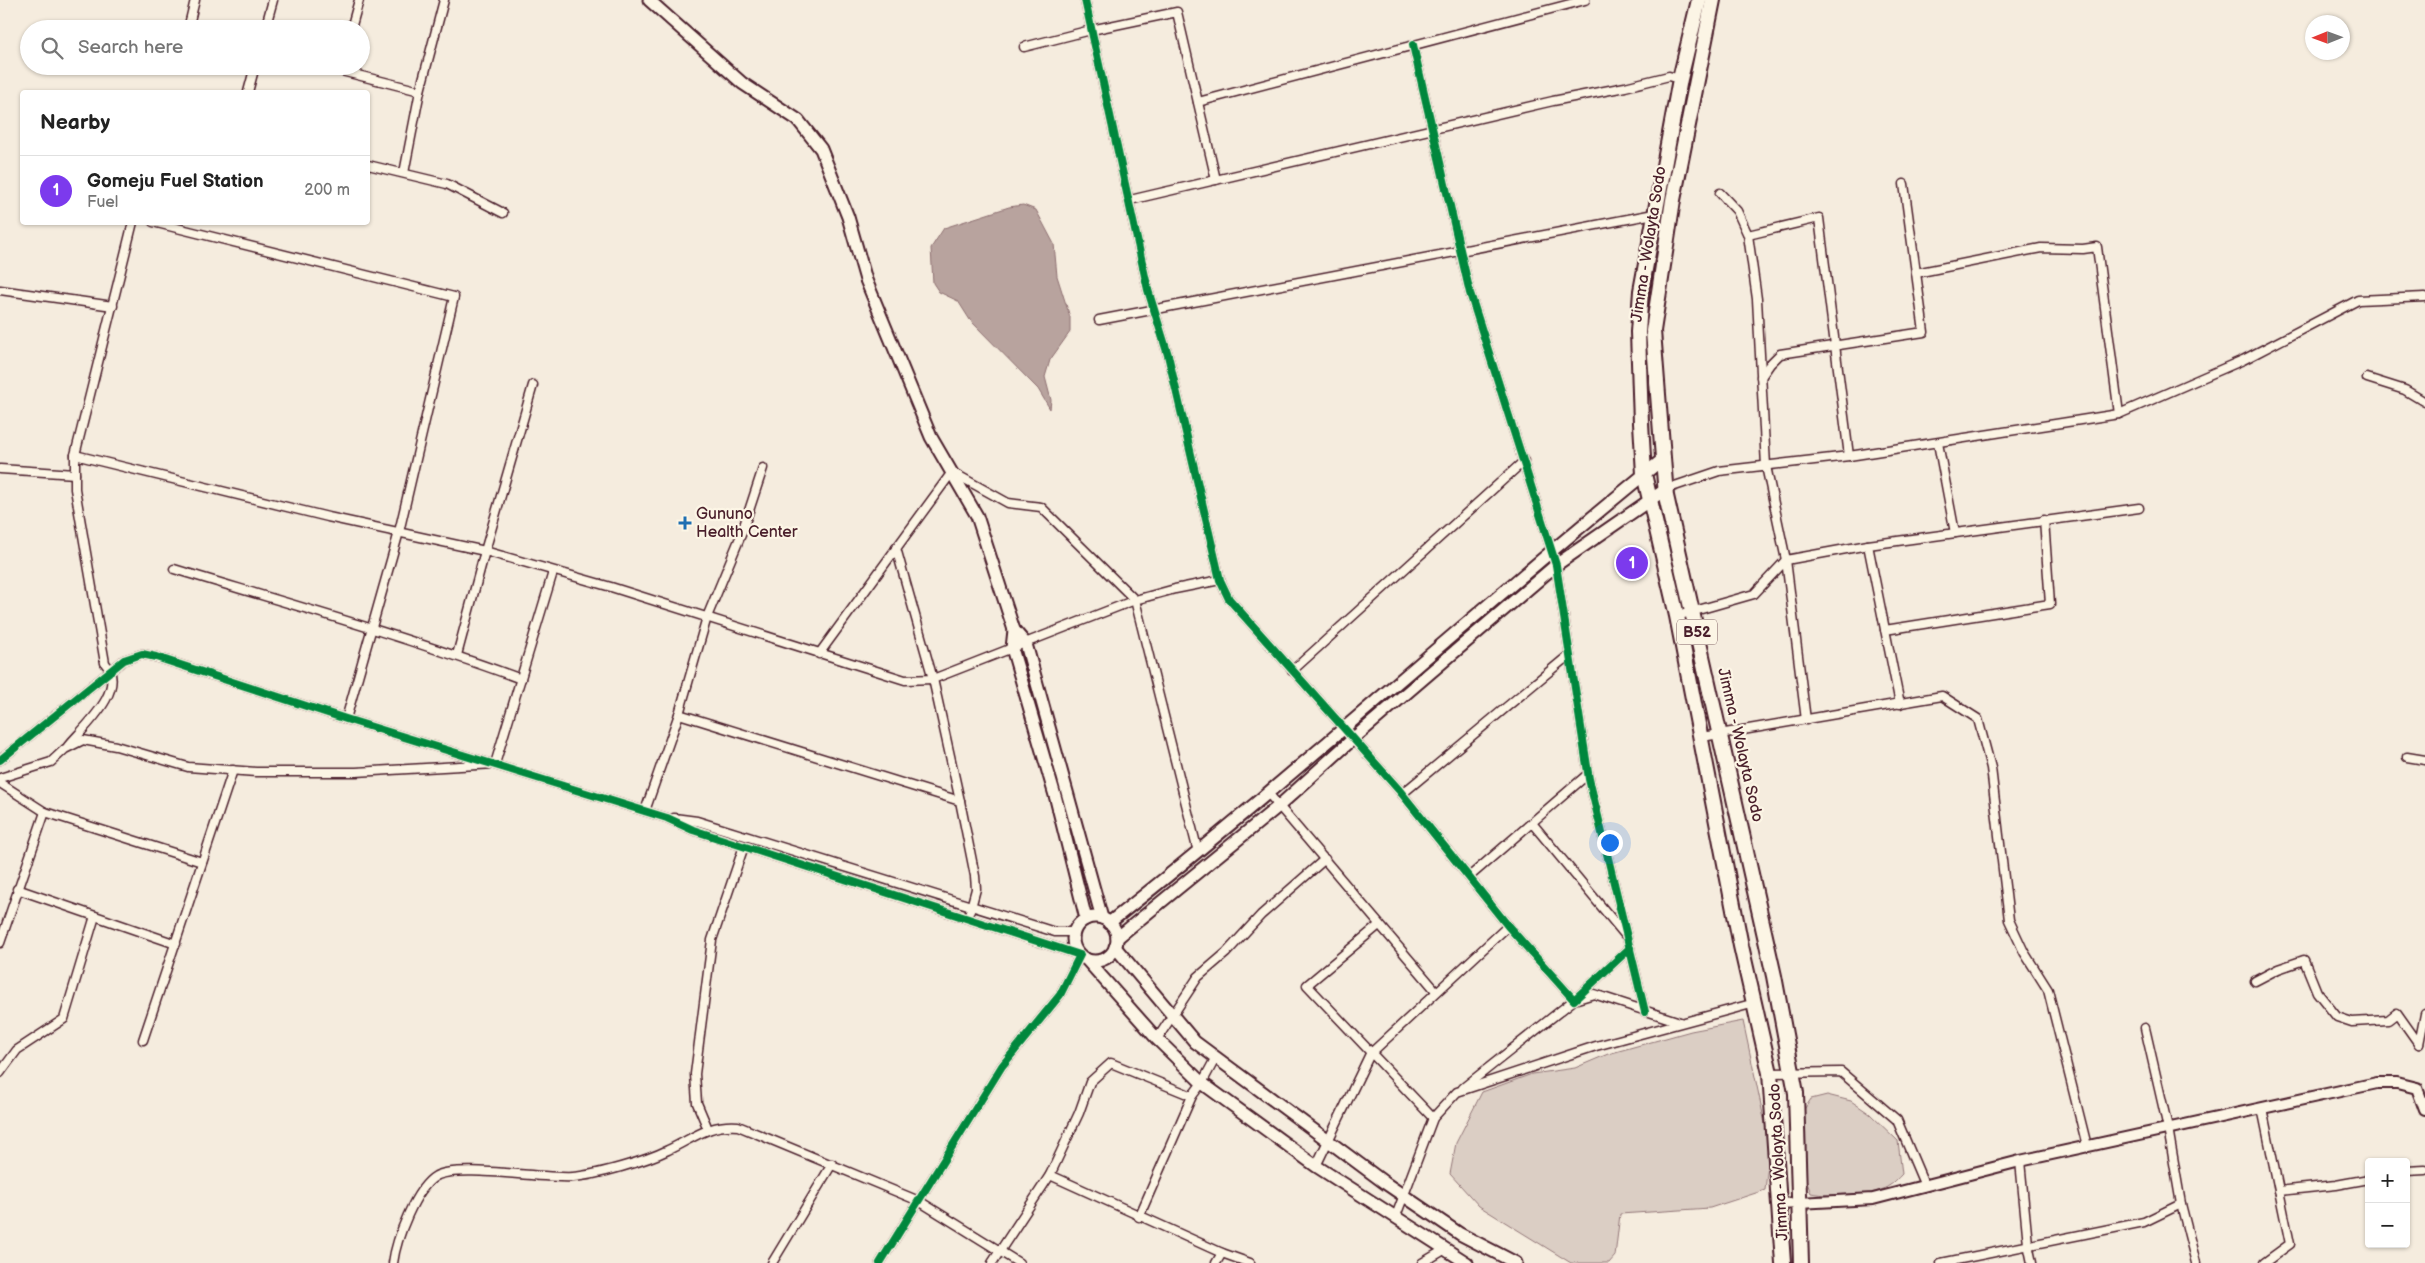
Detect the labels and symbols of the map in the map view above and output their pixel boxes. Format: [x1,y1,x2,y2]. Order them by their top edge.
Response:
north arrow [2305,15,2350,60]
street label: Jimma - Wolayta Sodo [1627,165,1671,323]
place label: Gununo Health Center [696,505,798,542]
marker: Gununo Health Center [678,516,692,530]
pin: 1 [1616,544,1648,582]
road number: B52 [1677,620,1717,644]
street label: Jimma - Wolayta Sodo [1713,666,1767,824]
your location [1597,830,1623,856]
street label: Jimma - Wolayta Sodo [1765,1083,1793,1241]

